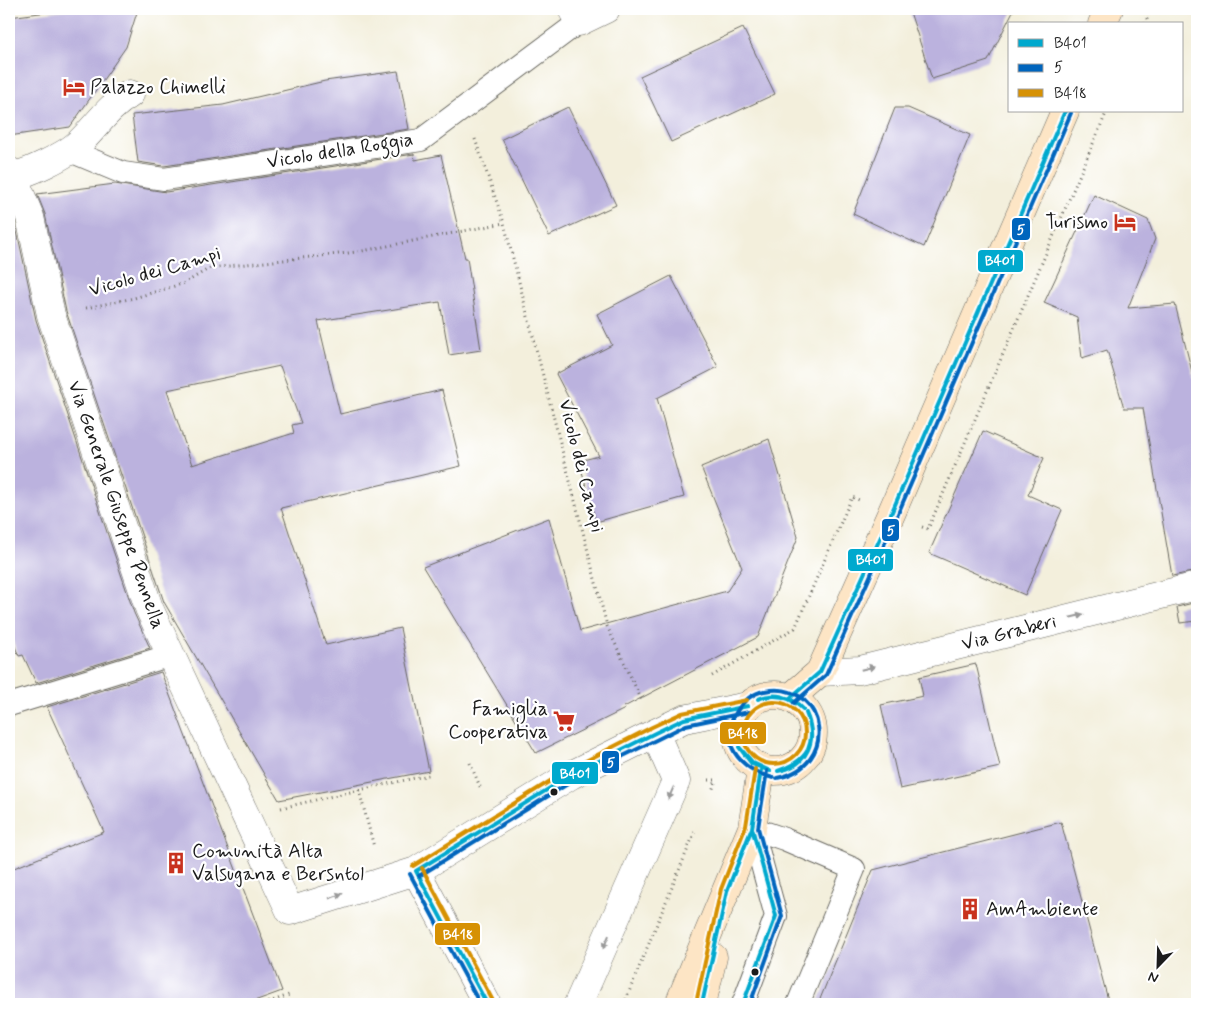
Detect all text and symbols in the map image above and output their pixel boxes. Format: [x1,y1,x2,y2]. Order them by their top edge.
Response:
legend [1008,22,1184,112]
text: B401 [1054,34,1087,54]
text: 5 [1054,58,1063,78]
hotel icon: Palazzo Chimelli [61,74,87,100]
place label: Palazzo Chimelli [90,74,226,101]
text: B418 [1054,84,1087,104]
street label: Vicolo della Roggia [265,126,416,178]
place label: Turismo [1045,209,1108,236]
hotel icon: Turismo [1112,209,1138,235]
line badge: 5 [1011,217,1031,241]
text: 5 [1017,221,1026,239]
street label: Vicolo dei Campi [86,240,224,304]
line badge: B401 [977,249,1024,273]
text: B401 [985,252,1015,270]
street label: Via Generale Giuseppe Pennella [61,377,171,633]
street label: Vicolo dei Campi [551,397,611,535]
line badge: 5 [881,518,900,542]
text: 5 [887,522,896,540]
line badge: B401 [847,548,894,572]
text: B401 [856,551,886,569]
street label: Via Graberi [959,608,1059,658]
one-way arrow [1070,612,1085,620]
one-way arrow [861,664,876,672]
place label: Famiglia Cooperativa [448,696,548,746]
supermarket icon: Famiglia Cooperativa [551,708,577,734]
line badge: B418 [719,721,767,745]
text: B418 [728,725,758,743]
line badge: 5 [601,750,620,774]
text: 5 [607,754,616,772]
line badge: B401 [551,761,599,785]
text: B401 [560,765,590,783]
one-way arrow [667,786,675,800]
unlabelled marker [549,787,559,797]
place label: Comunità Alta Valsugana e Bersntol [192,838,364,888]
building icon: Comunità Alta Valsugana e Bersntol [163,850,189,876]
one-way arrow [328,891,343,899]
building icon: AmAmbiente [957,896,983,922]
place label: AmAmbiente [986,896,1099,923]
line badge: B418 [434,922,481,946]
text: B418 [443,926,473,944]
one-way arrow [601,935,609,949]
north arrow [1134,940,1184,990]
unlabelled marker [750,967,760,977]
text: N [1146,967,1161,987]

